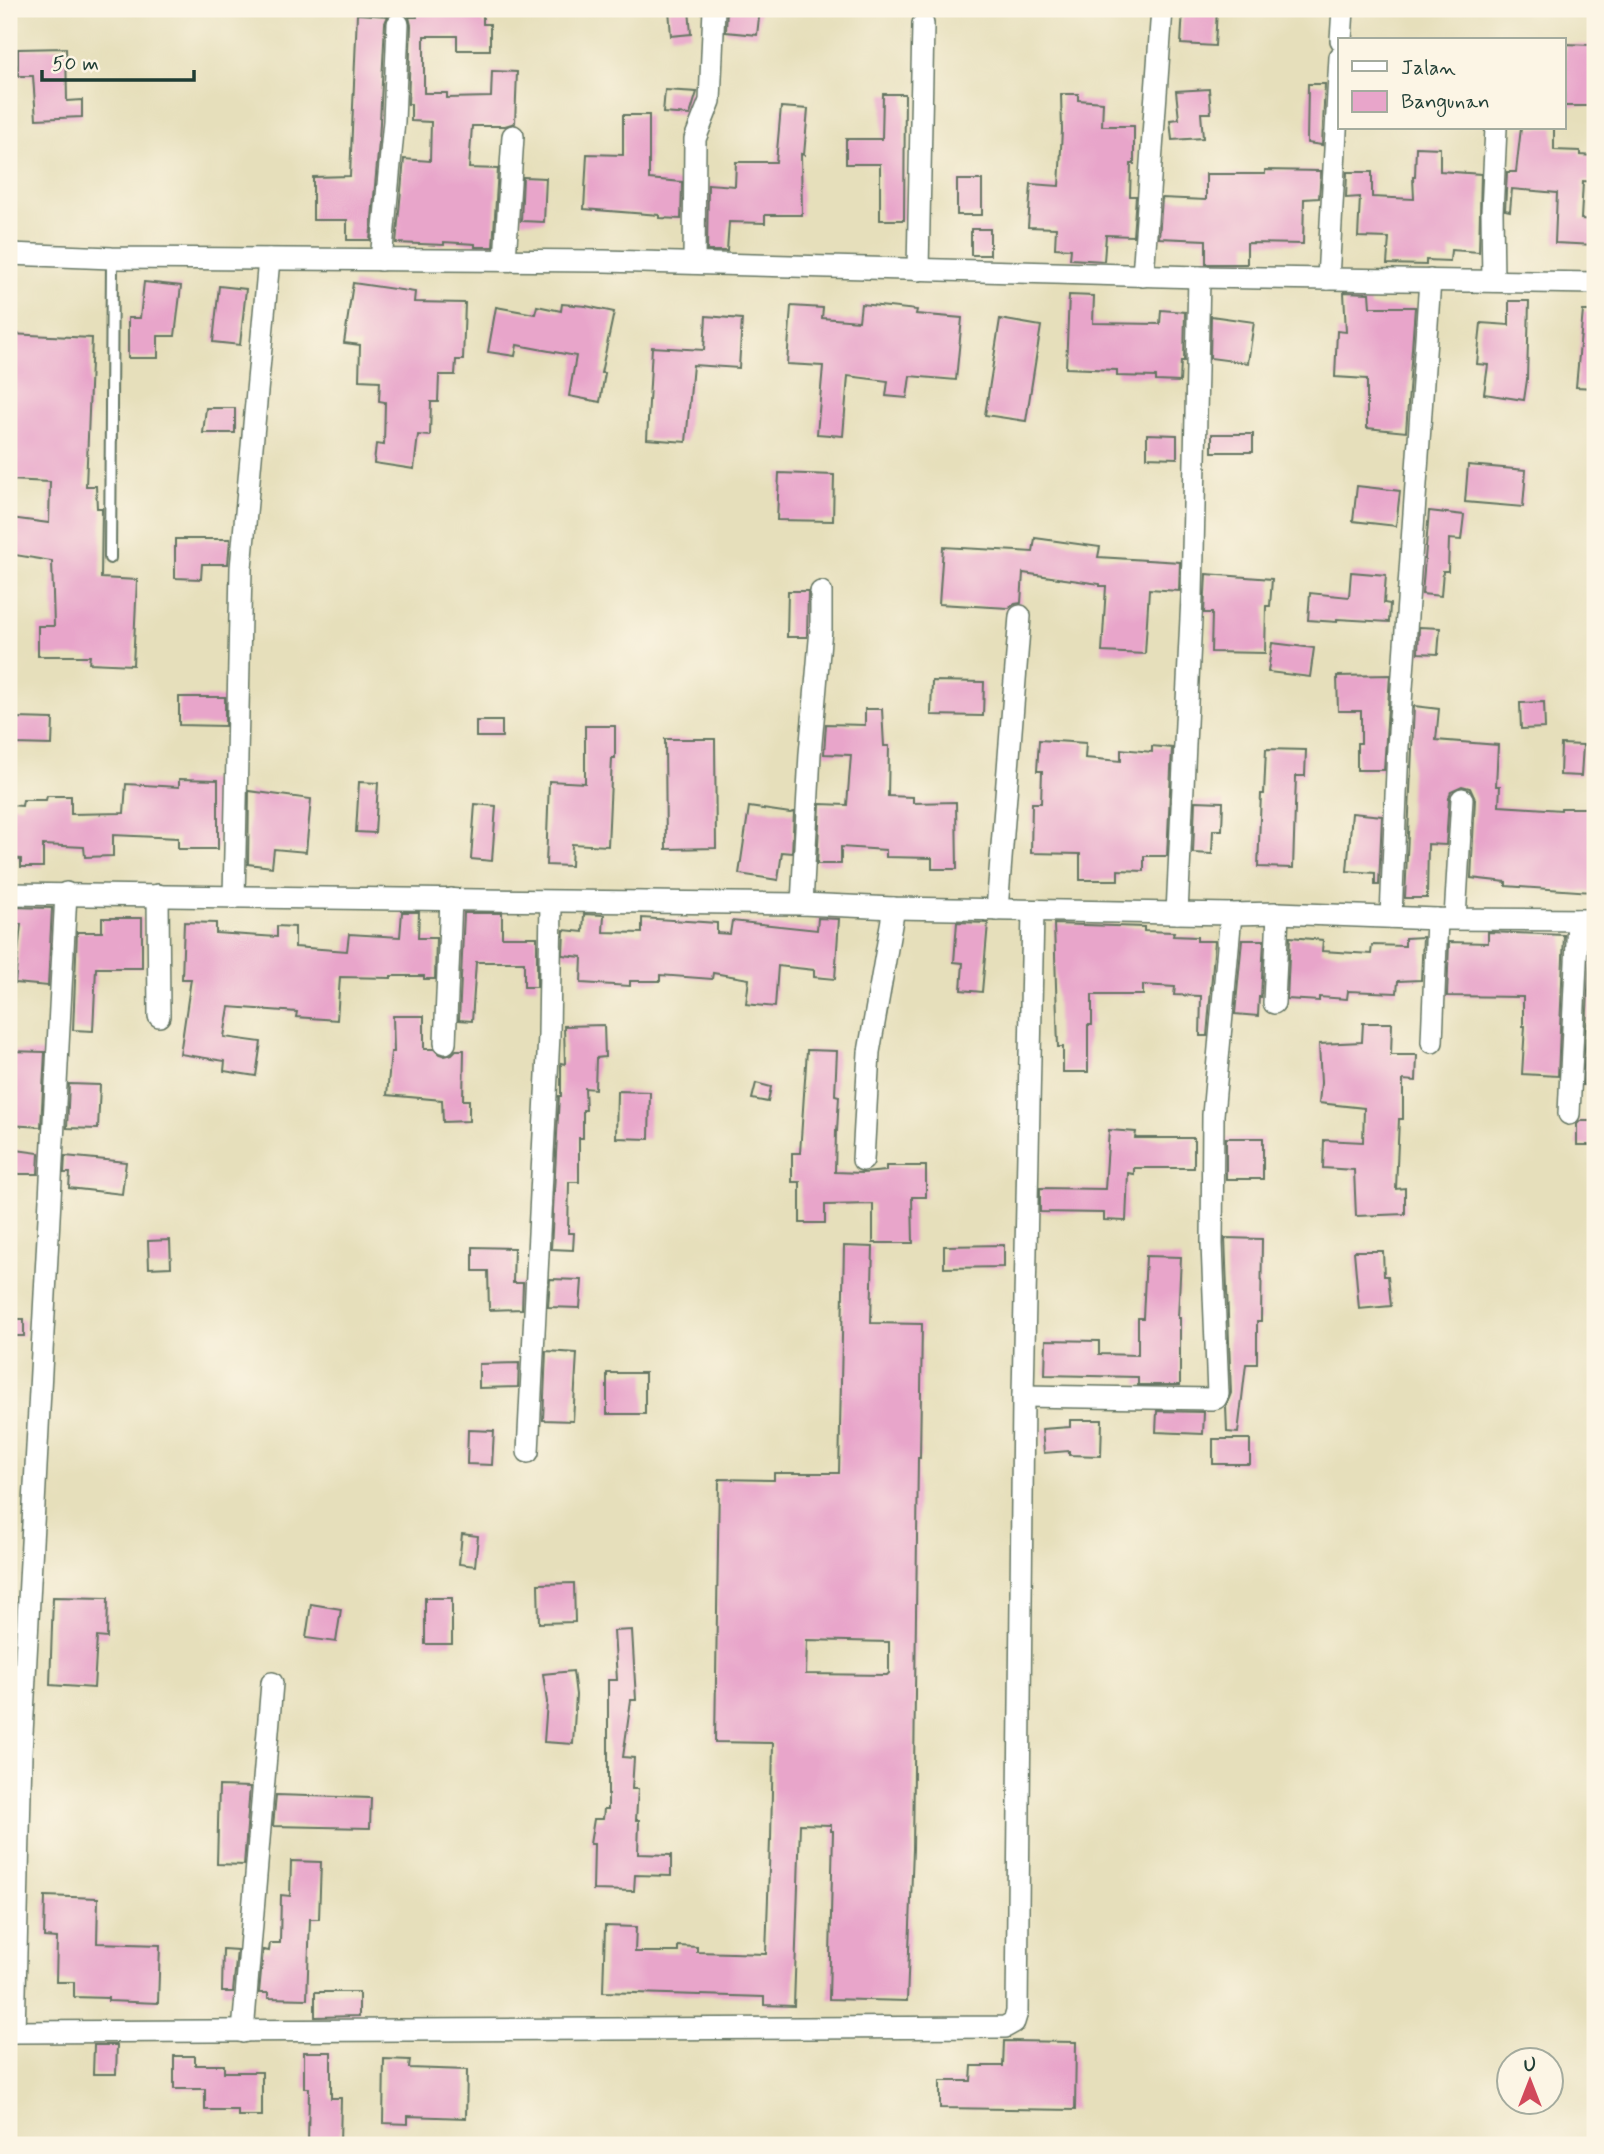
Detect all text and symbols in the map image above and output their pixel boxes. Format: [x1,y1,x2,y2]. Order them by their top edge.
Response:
scale bar [42,38,194,82]
legend [1338,38,1566,130]
text: 50 m [52,50,99,78]
text: Jalan [1401,54,1456,82]
text: Bangunan [1401,88,1490,117]
north arrow [1496,2046,1566,2116]
text: U [1524,2053,1536,2078]

